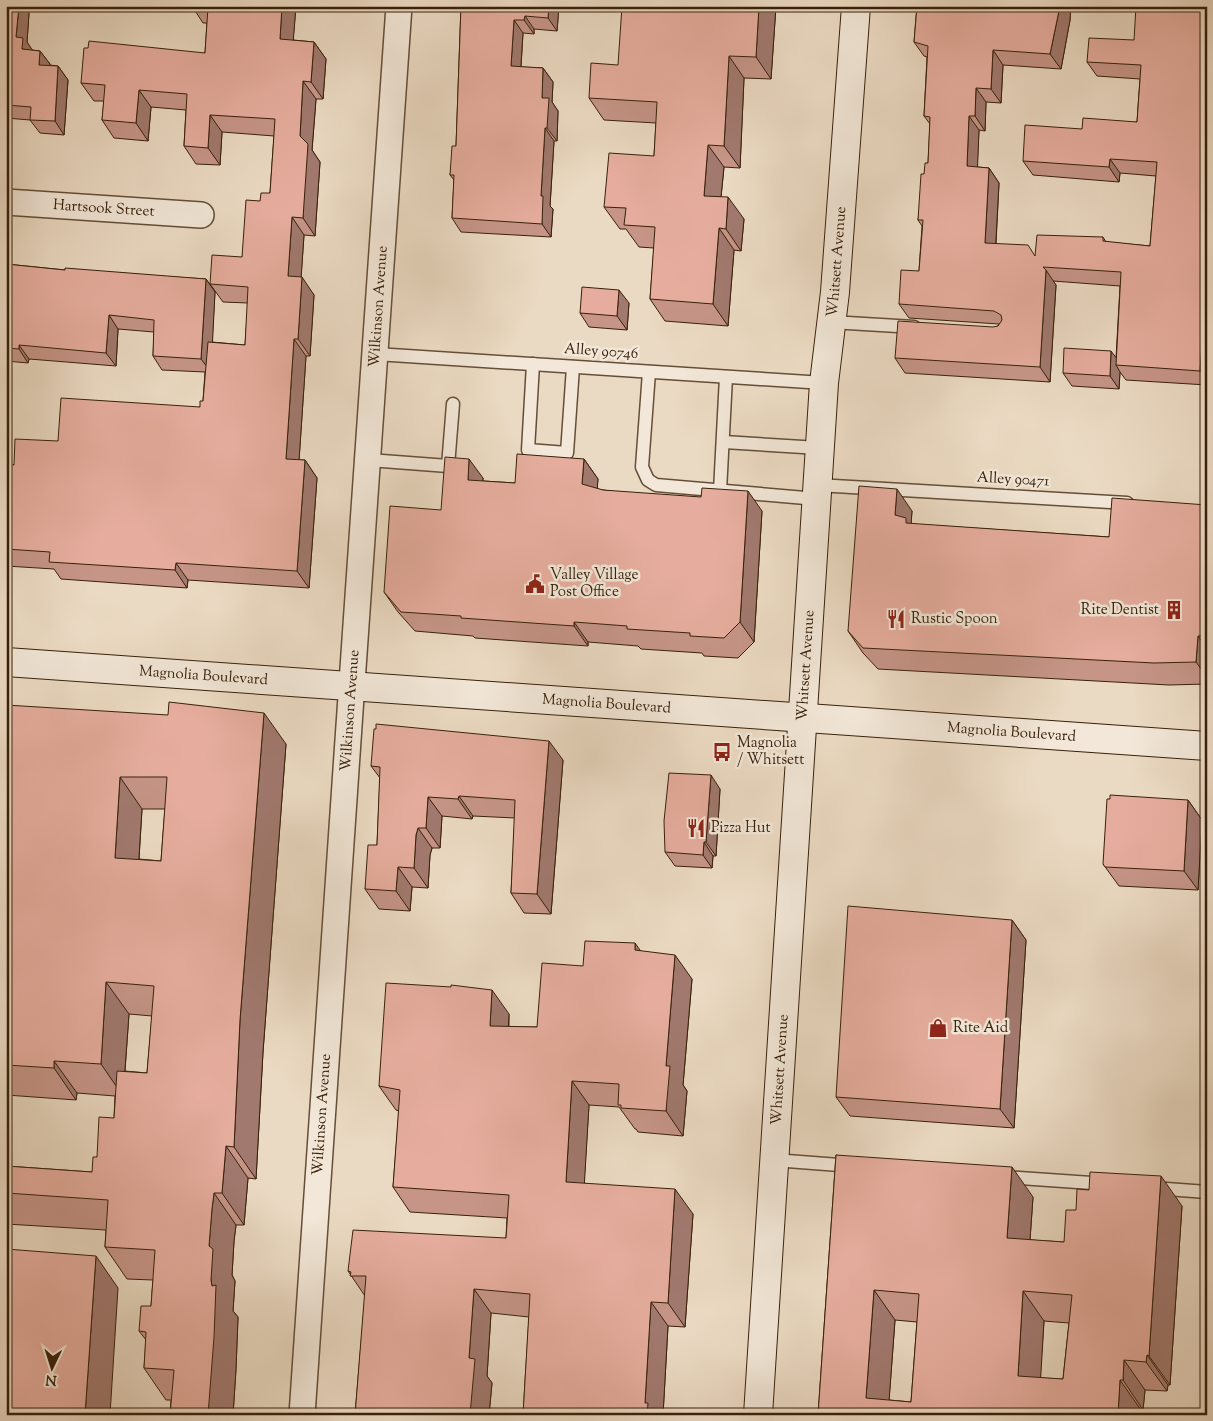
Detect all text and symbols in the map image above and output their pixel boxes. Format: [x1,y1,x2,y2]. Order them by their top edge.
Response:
street label: Hartsook Street [52,195,155,222]
street label: Whitsett Avenue [822,206,852,318]
street label: Wilkinson Avenue [364,245,393,368]
street label: Alley 90746 [563,339,639,365]
street label: Alley 90471 [976,468,1050,492]
place label: Valley Village Post Office [550,565,639,603]
public building icon: Valley Village Post Office [524,573,546,595]
building icon: Rite Dentist [1163,599,1185,621]
place label: Rite Dentist [1081,600,1159,621]
restaurant icon: Rustic Spoon [885,608,907,630]
street label: Whitsett Avenue [792,609,820,722]
place label: Rustic Spoon [911,609,998,630]
street label: Wilkinson Avenue [335,649,365,772]
street label: Magnolia Boulevard [138,661,269,691]
street label: Magnolia Boulevard [541,689,672,719]
street label: Magnolia Boulevard [946,717,1077,747]
place label: Magnolia / Whitsett [737,733,804,771]
bus stop icon: Magnolia / Whitsett [711,741,733,763]
restaurant icon: Pizza Hut [685,817,707,839]
place label: Pizza Hut [711,818,771,839]
street label: Whitsett Avenue [766,1014,794,1126]
shop icon: Rite Aid [927,1017,949,1039]
place label: Rite Aid [953,1018,1009,1039]
street label: Wilkinson Avenue [307,1053,337,1176]
north arrow [28,1344,78,1394]
text: N [45,1369,58,1389]

